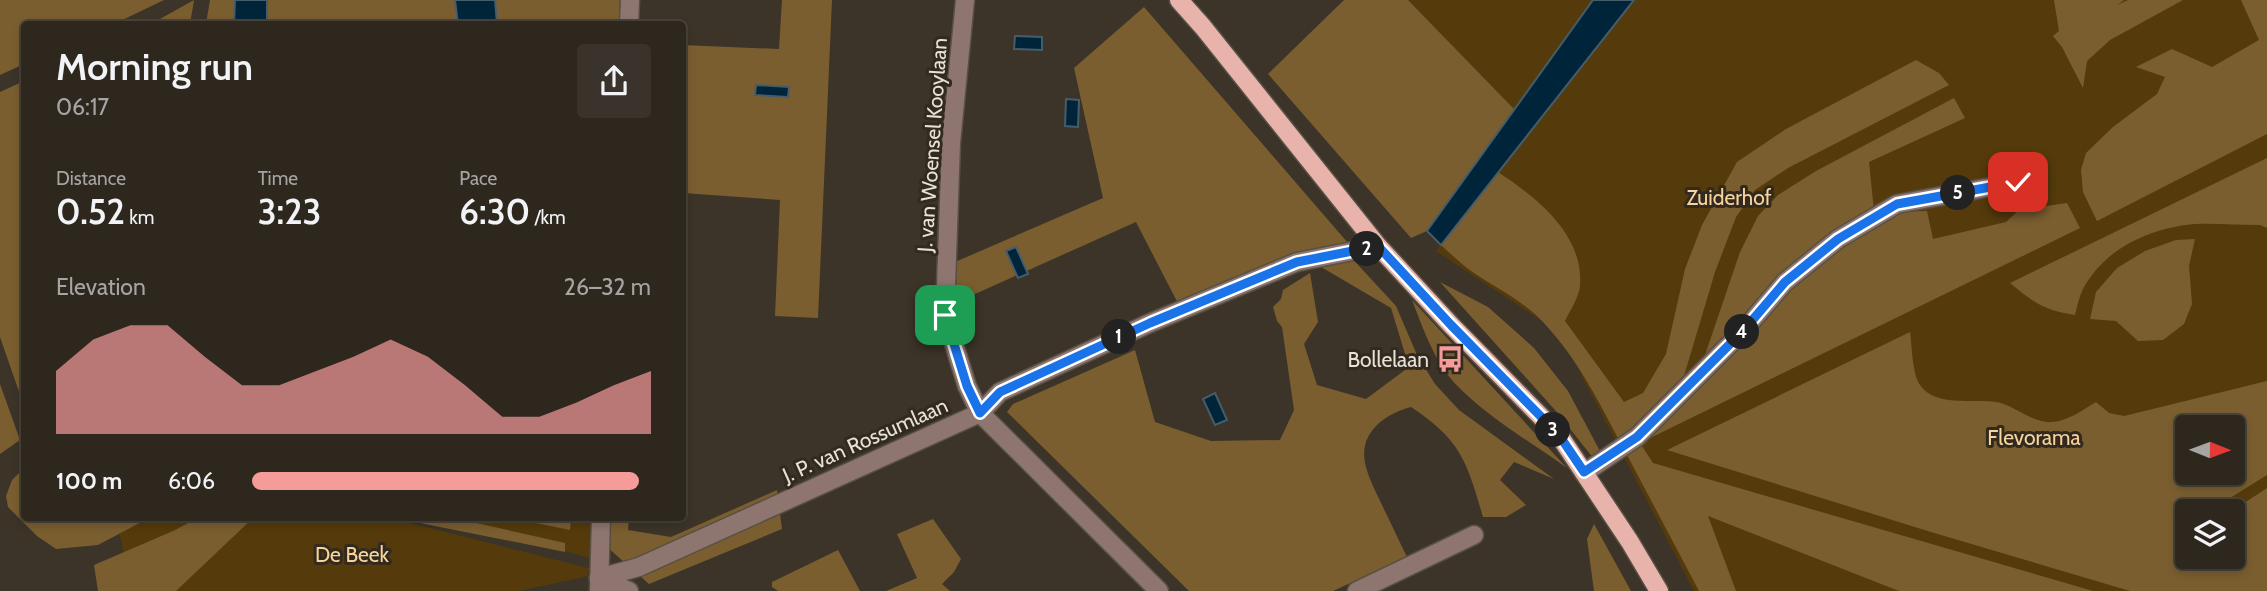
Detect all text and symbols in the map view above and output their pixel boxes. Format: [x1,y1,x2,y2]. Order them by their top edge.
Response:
street label: J. van Woensel Kooylaan [912,37,952,254]
text: Morning run [56,43,253,90]
button: share [577,44,651,118]
text: 06:17 [56,93,109,121]
pin [1988,152,2048,212]
icon: check [1999,163,2037,201]
text: Distance [56,167,126,190]
text: Time [258,167,298,190]
text: Pace [459,167,497,190]
pin: 5 [1940,176,1976,210]
text: 5 [1952,181,1963,204]
park label: Zuiderhof [1686,185,1772,210]
text: 0.52 [56,190,125,233]
text: 3:23 [258,190,321,233]
text: 6:30 [459,190,530,233]
text: km [125,206,154,229]
text: /km [530,206,566,229]
pin: 2 [1350,232,1384,266]
text: 2 [1361,237,1372,260]
text: Elevation [56,273,146,301]
text: 26–32 m [564,273,651,301]
pin [915,285,975,345]
icon: arrive [926,296,964,334]
pin: 4 [1724,314,1760,350]
pin: 1 [1102,320,1136,354]
text: 4 [1736,320,1747,343]
text: 1 [1115,325,1122,348]
bus stop icon: Bollelaan [1435,344,1465,374]
place label: Bollelaan [1347,347,1429,372]
street label: J. P. van Rossumlaan [778,392,951,488]
pin: 3 [1536,412,1570,448]
north arrow [2175,415,2245,485]
map controls [2175,415,2245,569]
text: 3 [1547,418,1558,441]
park label: Flevorama [1987,425,2081,450]
text: 100 m [56,467,122,495]
text: 6:06 [168,467,215,495]
button: layers [2175,499,2245,569]
park label: De Beek [315,542,390,567]

